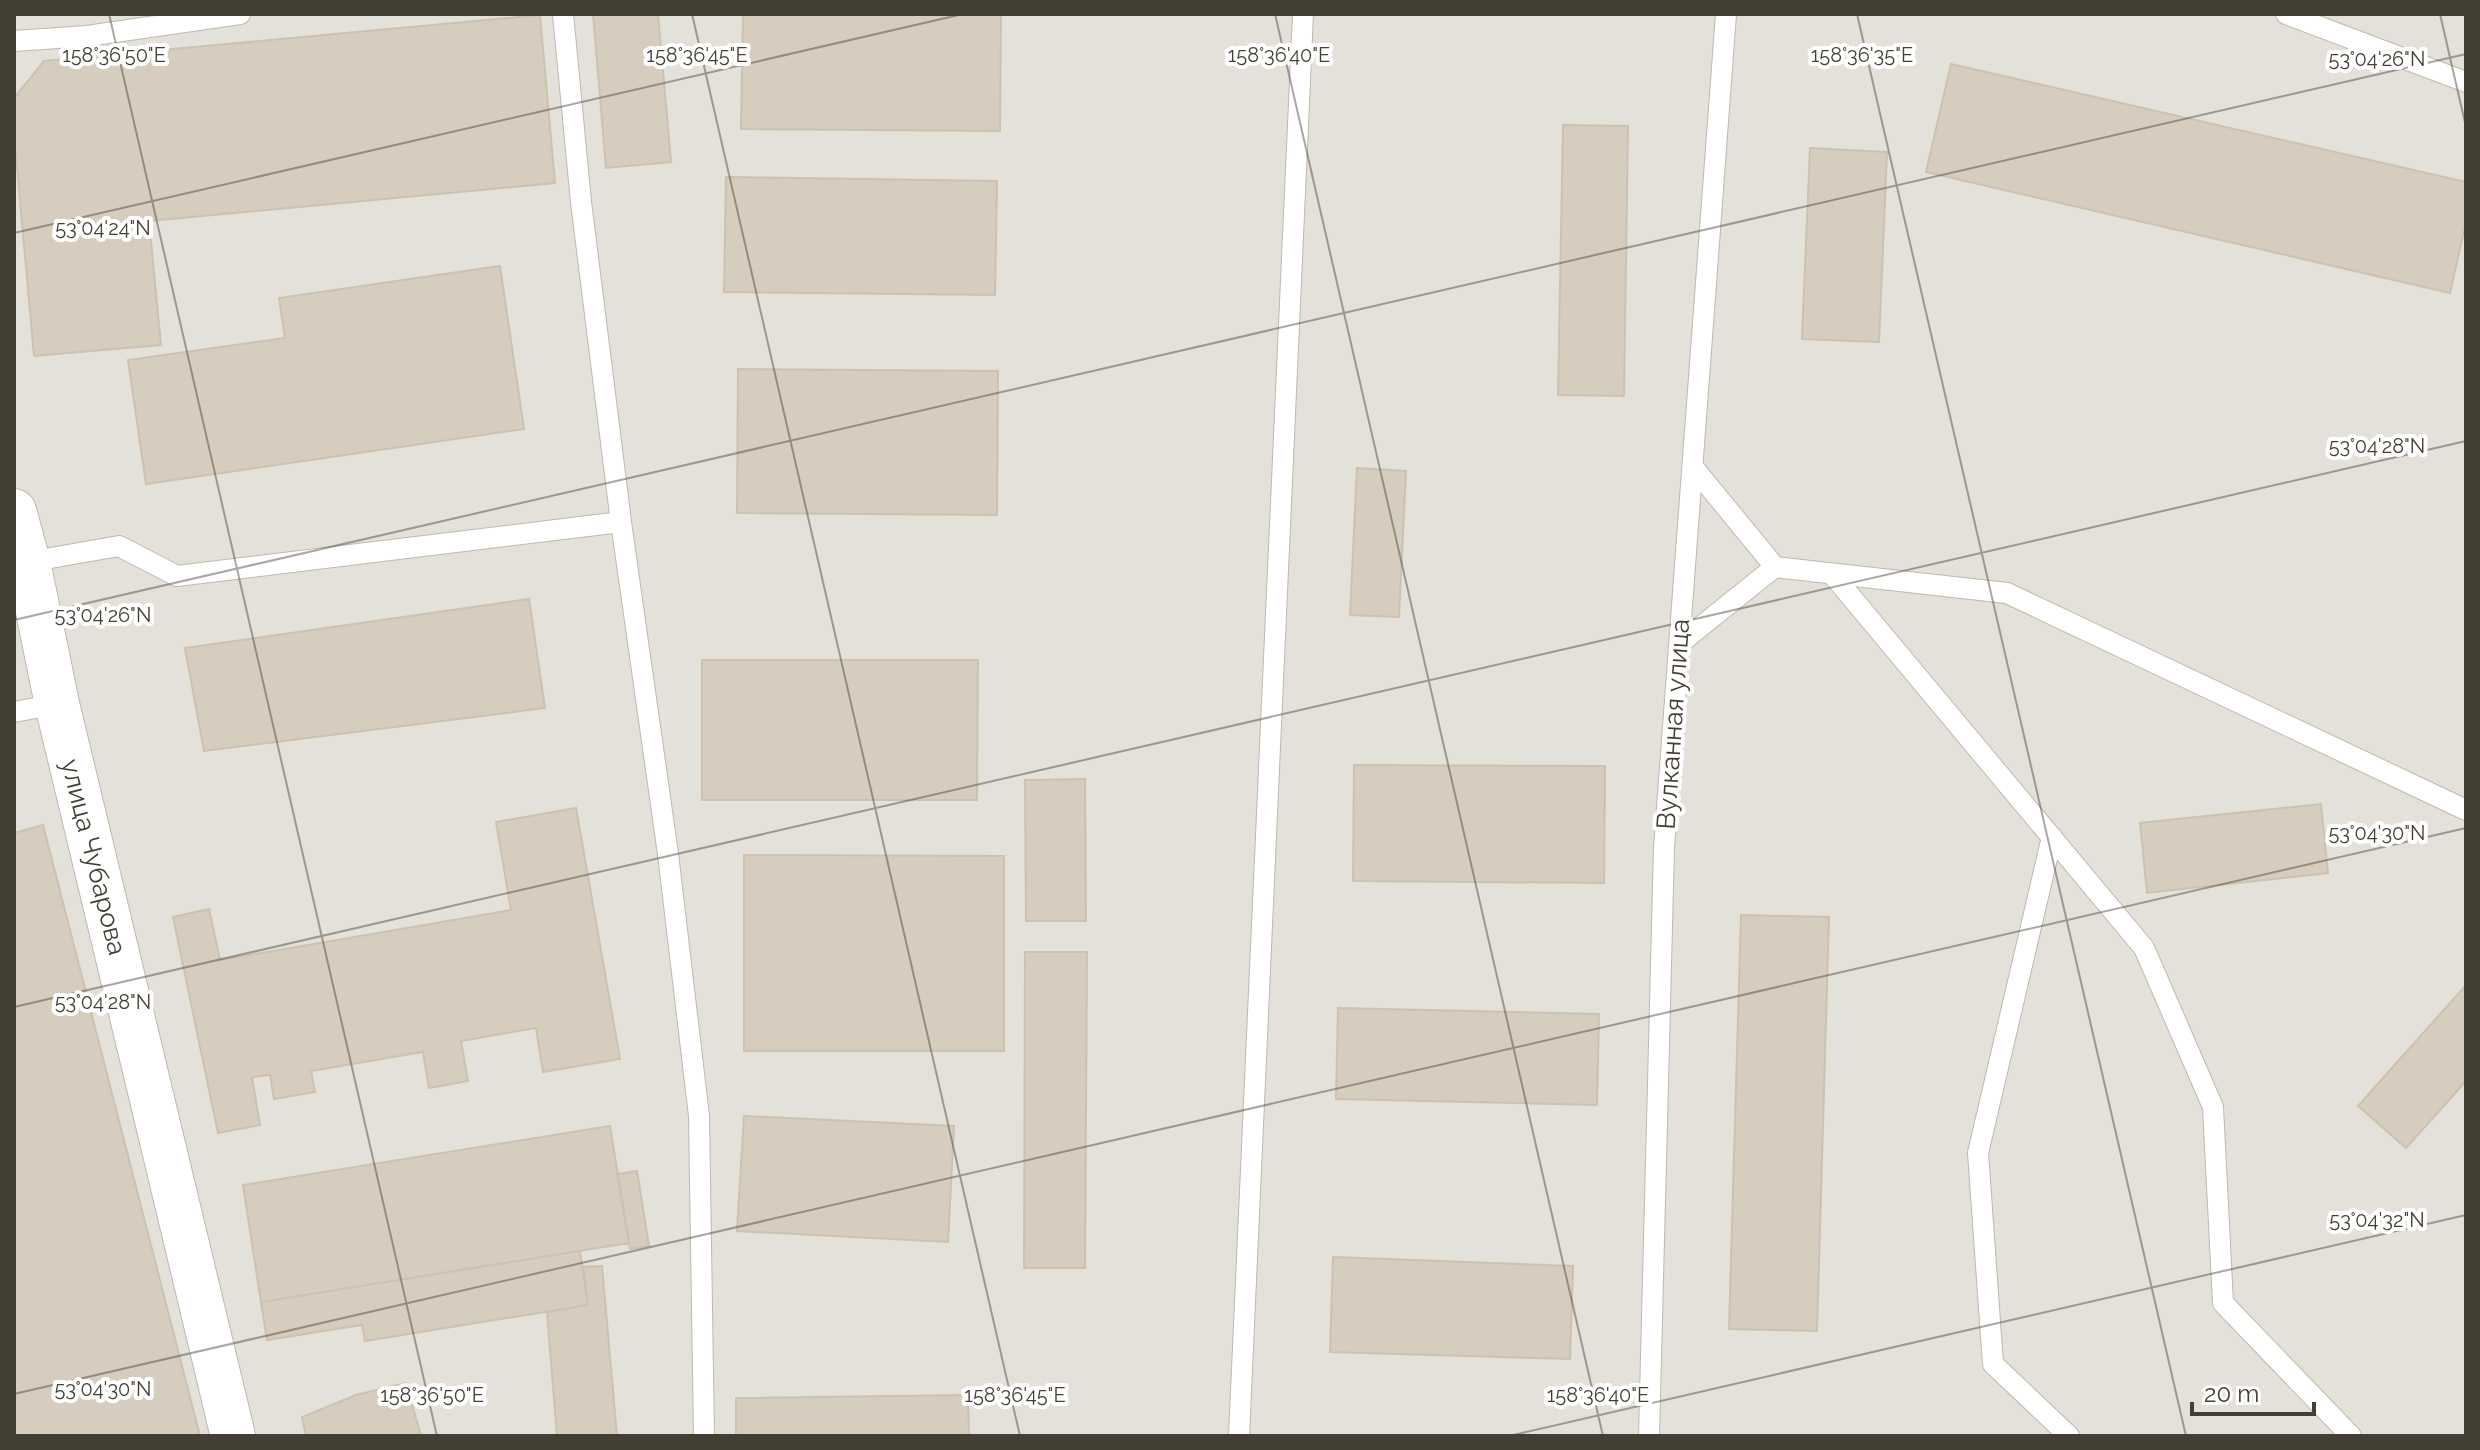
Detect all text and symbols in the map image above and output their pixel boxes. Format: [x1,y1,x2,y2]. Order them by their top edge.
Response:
text: 158°36'50"E [62,43,166,67]
text: 158°36'45"E [646,43,748,67]
text: 158°36'40"E [1228,43,1330,67]
text: 158°36'35"E [1811,43,1913,67]
text: 53°04'26"N [2329,47,2425,71]
text: 53°04'24"N [55,216,151,240]
text: 53°04'28"N [2329,434,2425,458]
text: 53°04'26"N [55,603,151,627]
street label: Вулканная улица [1651,618,1695,830]
street label: улица Чубарова [55,756,133,958]
text: 53°04'30"N [2328,821,2426,845]
text: 53°04'28"N [55,990,151,1014]
text: 53°04'32"N [2329,1208,2425,1232]
scale bar [2192,1366,2314,1416]
text: 53°04'30"N [54,1377,152,1401]
text: 20 m [2204,1379,2259,1408]
text: 158°36'50"E [380,1383,484,1407]
text: 158°36'45"E [964,1383,1066,1407]
text: 158°36'40"E [1547,1383,1649,1407]

